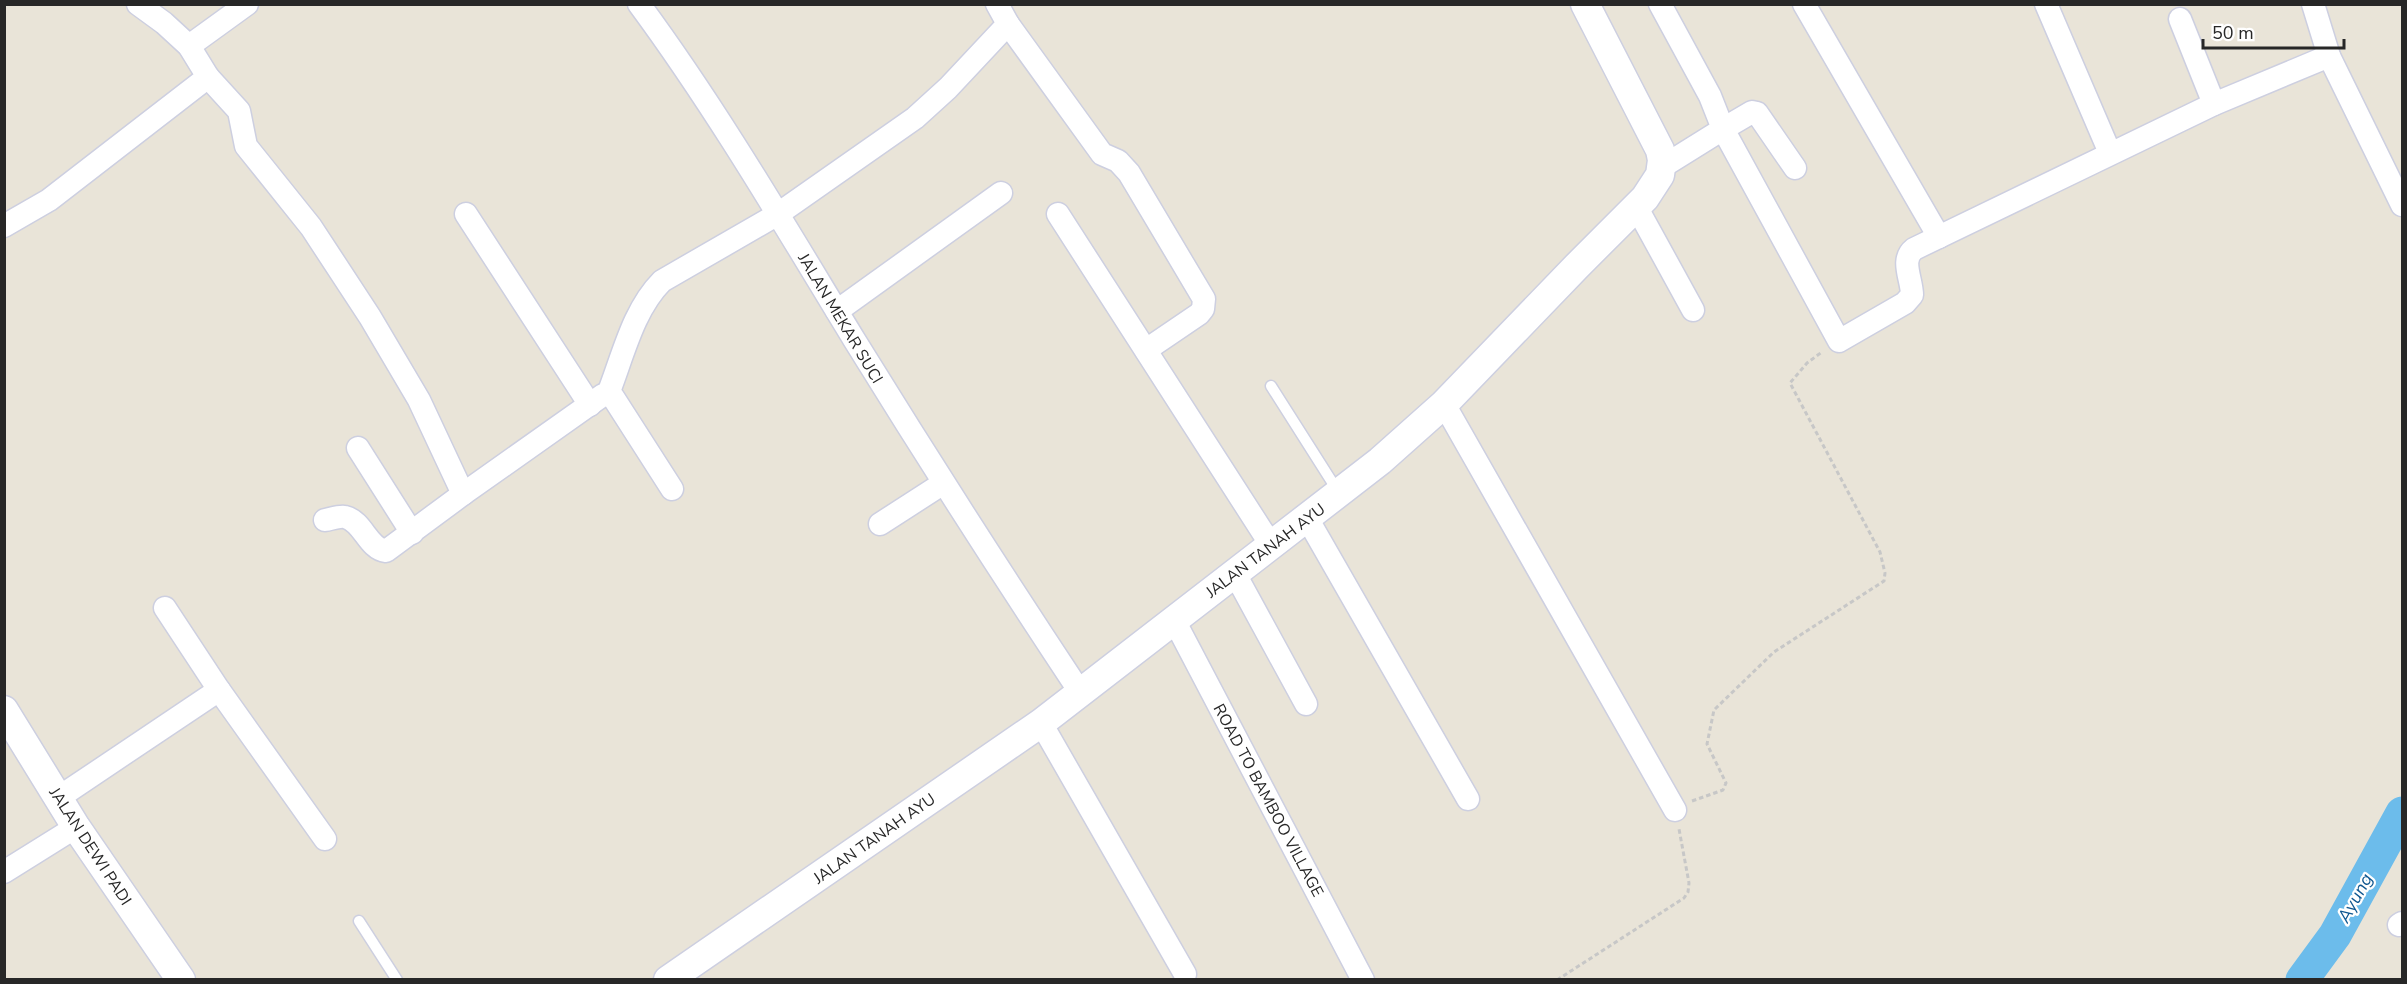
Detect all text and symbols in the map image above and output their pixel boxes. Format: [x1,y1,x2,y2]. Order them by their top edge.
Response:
scale bar [2203,12,2344,50]
text: 50 m [2212,21,2254,45]
street label: JALAN MEKAR SUCI [792,248,888,388]
street label: JALAN TANAH AYU [1200,499,1330,604]
street label: ROAD TO BAMBOO VILLAGE [1208,700,1328,901]
street label: JALAN DEWI PADI [43,783,137,910]
street label: JALAN TANAH AYU [808,788,940,890]
water label: Ayung [2331,869,2378,928]

